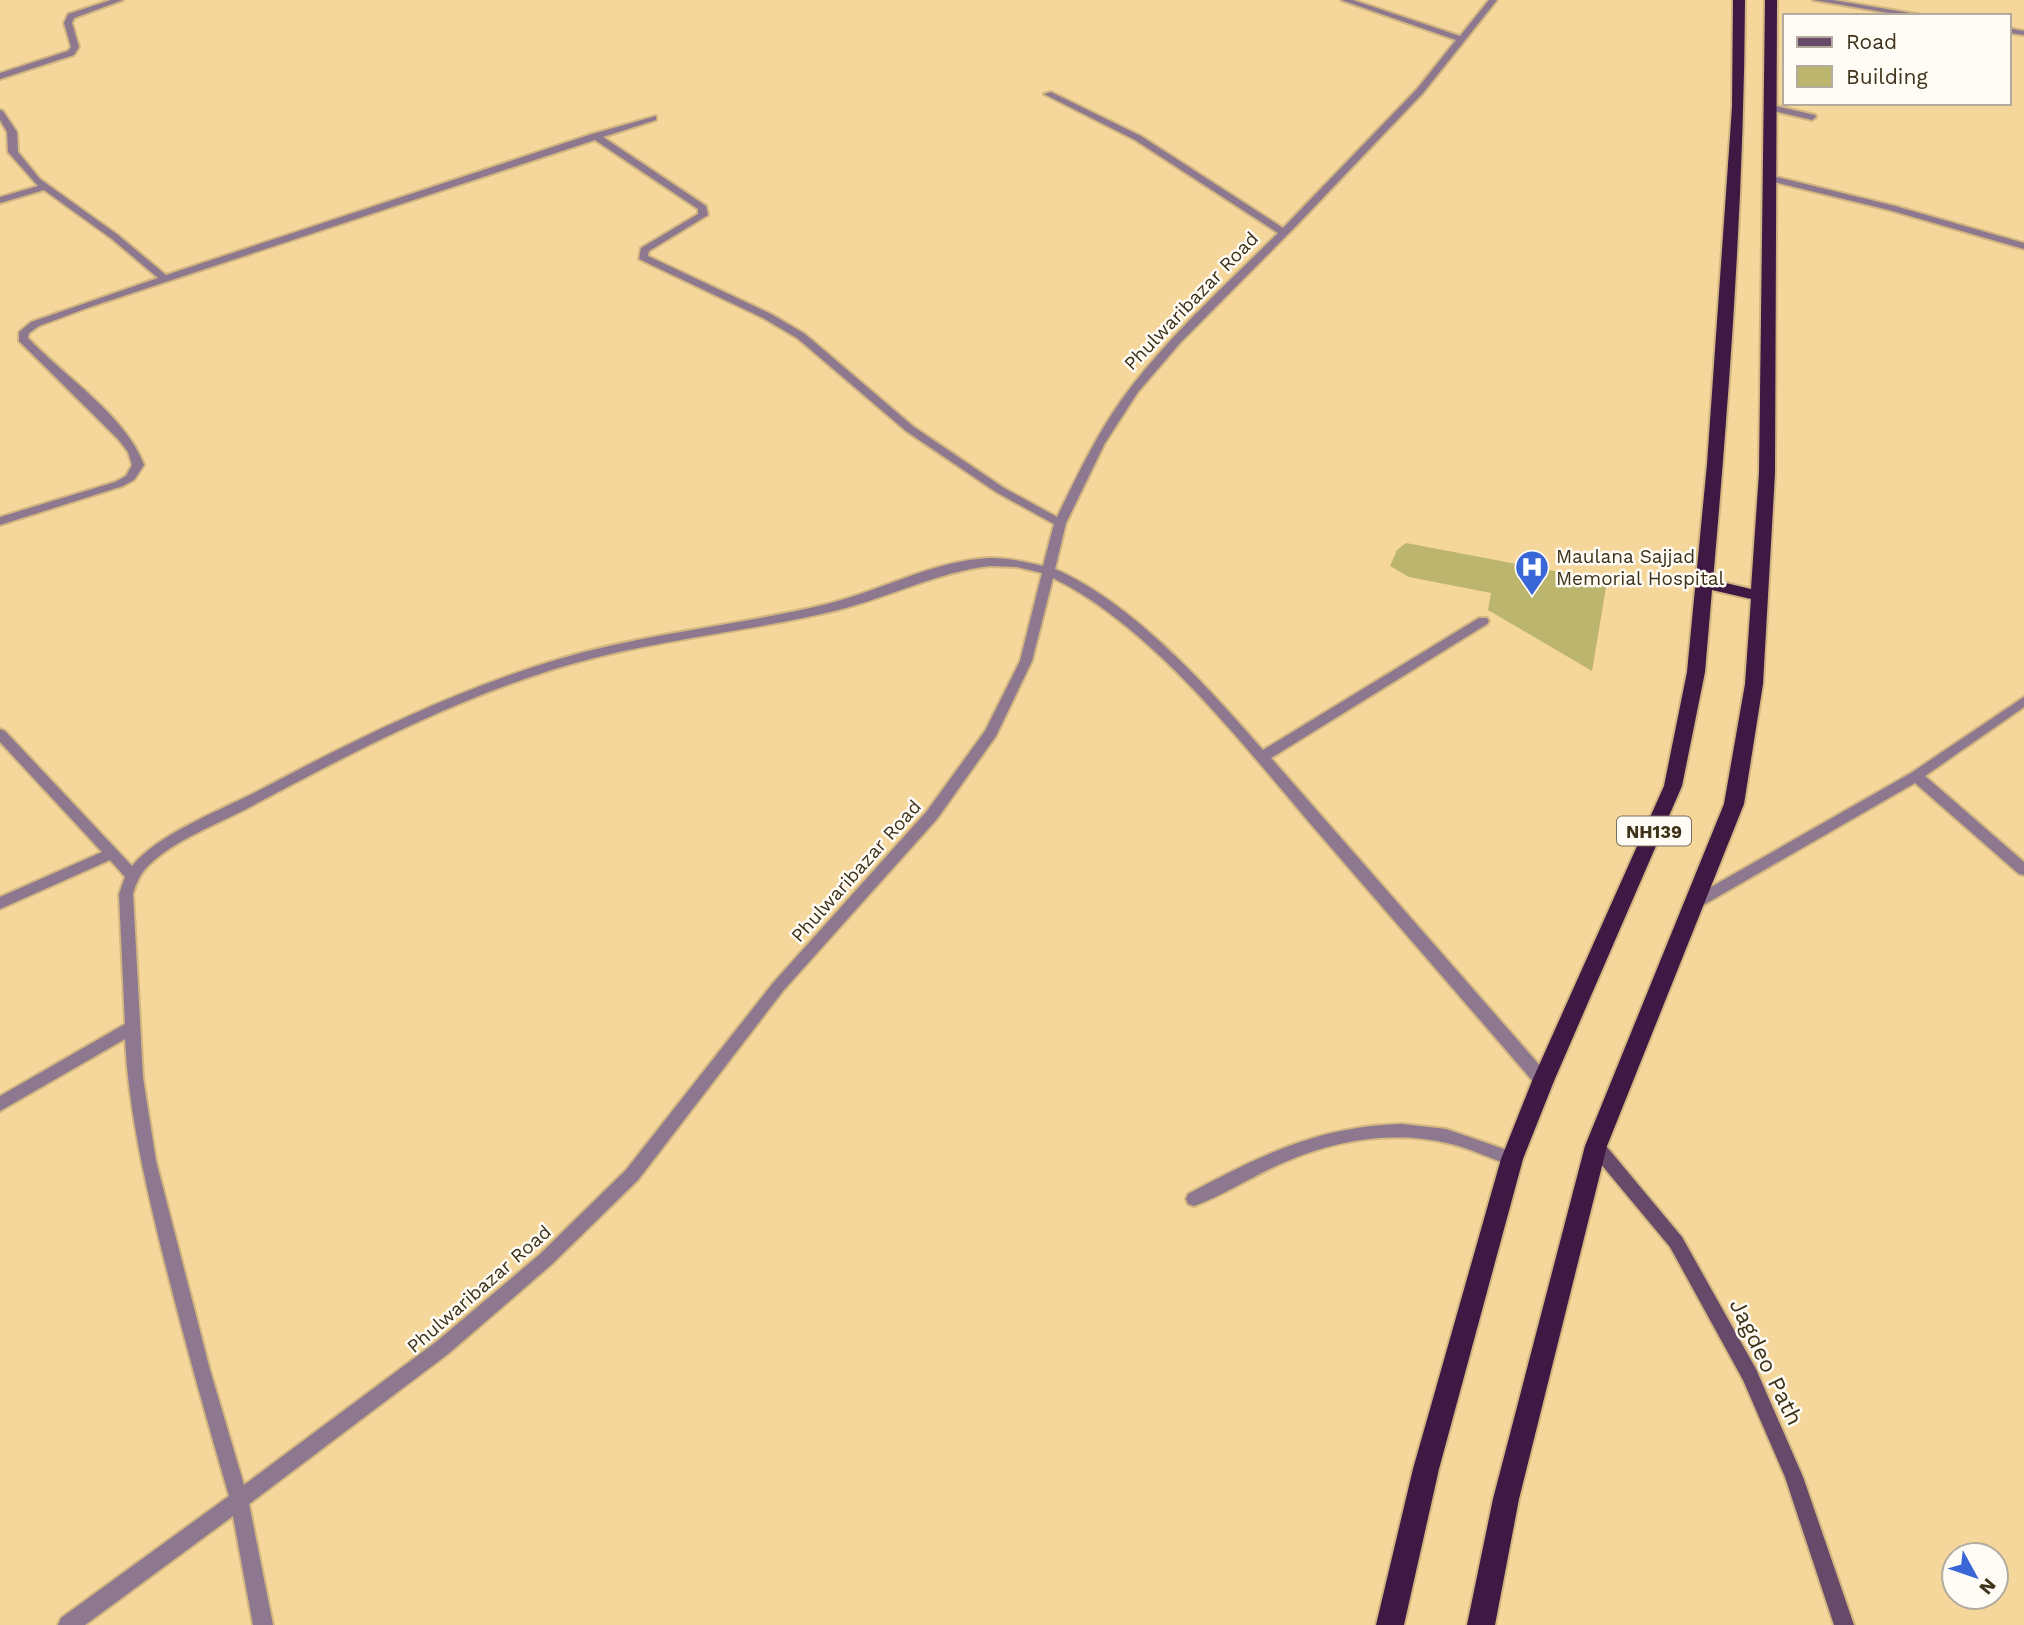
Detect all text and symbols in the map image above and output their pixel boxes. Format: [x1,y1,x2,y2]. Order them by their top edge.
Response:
legend [1783,14,2010,105]
text: Road [1846,29,1897,54]
text: Building [1846,64,1928,89]
street label: Phulwaribazar Road [1119,227,1263,375]
place label: Maulana Sajjad Memorial Hospital [1556,545,1725,590]
hospital icon: Maulana Sajjad Memorial Hospital [1513,548,1551,597]
street label: Phulwaribazar Road [786,795,926,947]
road number: NH139 [1617,816,1691,846]
street label: Phulwaribazar Road [402,1220,556,1358]
street label: Jagdeo Path [1724,1294,1808,1430]
north arrow [1940,1541,2010,1611]
text: N [1974,1574,2001,1599]

